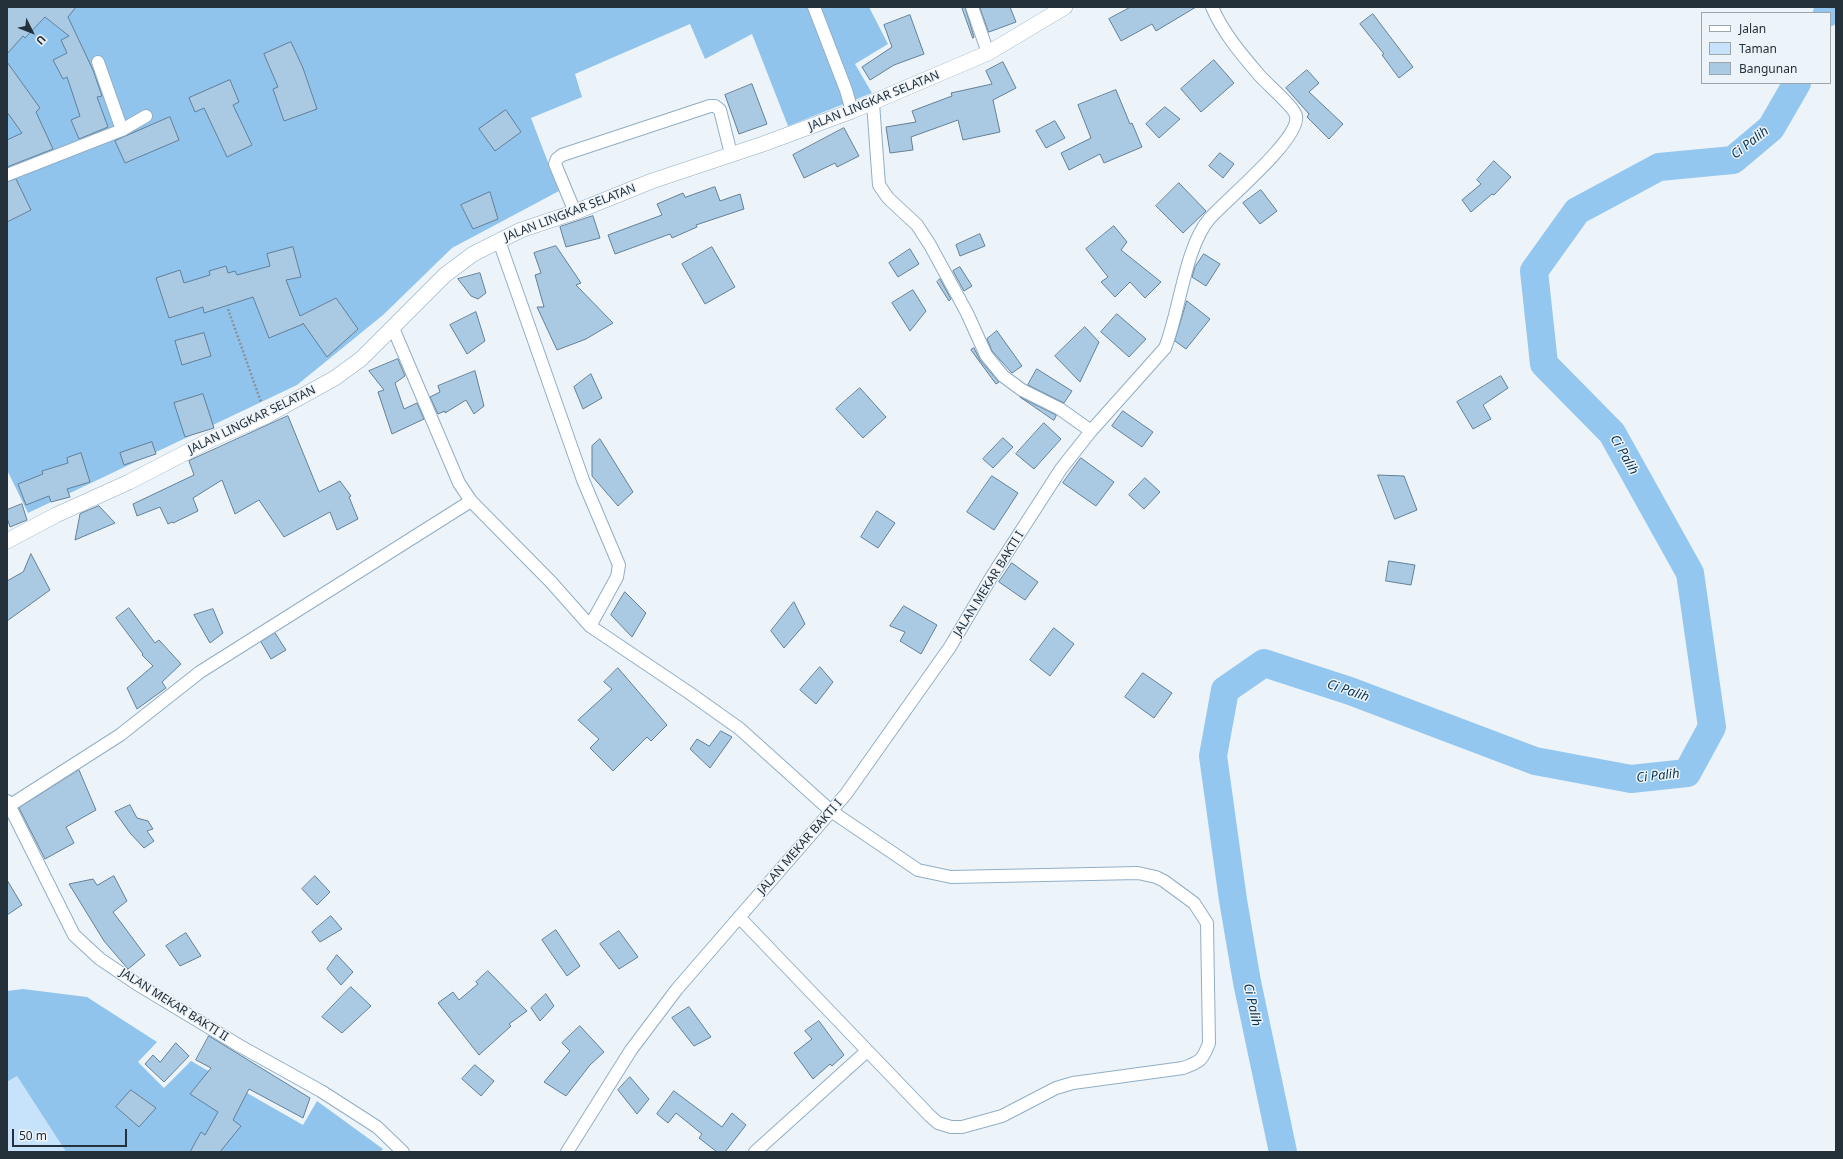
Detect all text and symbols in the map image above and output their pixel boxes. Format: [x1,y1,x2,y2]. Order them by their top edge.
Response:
north arrow [12,12,52,52]
legend [1701,12,1831,84]
text: Jalan [1739,20,1766,37]
text: U [33,32,50,48]
text: Taman [1739,40,1777,57]
text: Bangunan [1739,60,1797,77]
street label: JALAN LINGKAR SELATAN [806,68,942,134]
water label: Ci Palih [1728,124,1772,162]
street label: JALAN LINGKAR SELATAN [502,181,638,245]
street label: JALAN LINGKAR SELATAN [186,383,318,457]
water label: Ci Palih [1606,432,1642,478]
street label: JALAN MEKAR BAKTI I [951,529,1027,639]
water label: Ci Palih [1325,677,1371,705]
water label: Ci Palih [1636,766,1680,786]
street label: JALAN MEKAR BAKTI I [755,797,845,897]
street label: JALAN MEKAR BAKTI II [117,966,231,1044]
water label: Ci Palih [1240,982,1264,1028]
scale bar [14,1121,129,1147]
text: 50 m [19,1127,47,1144]

